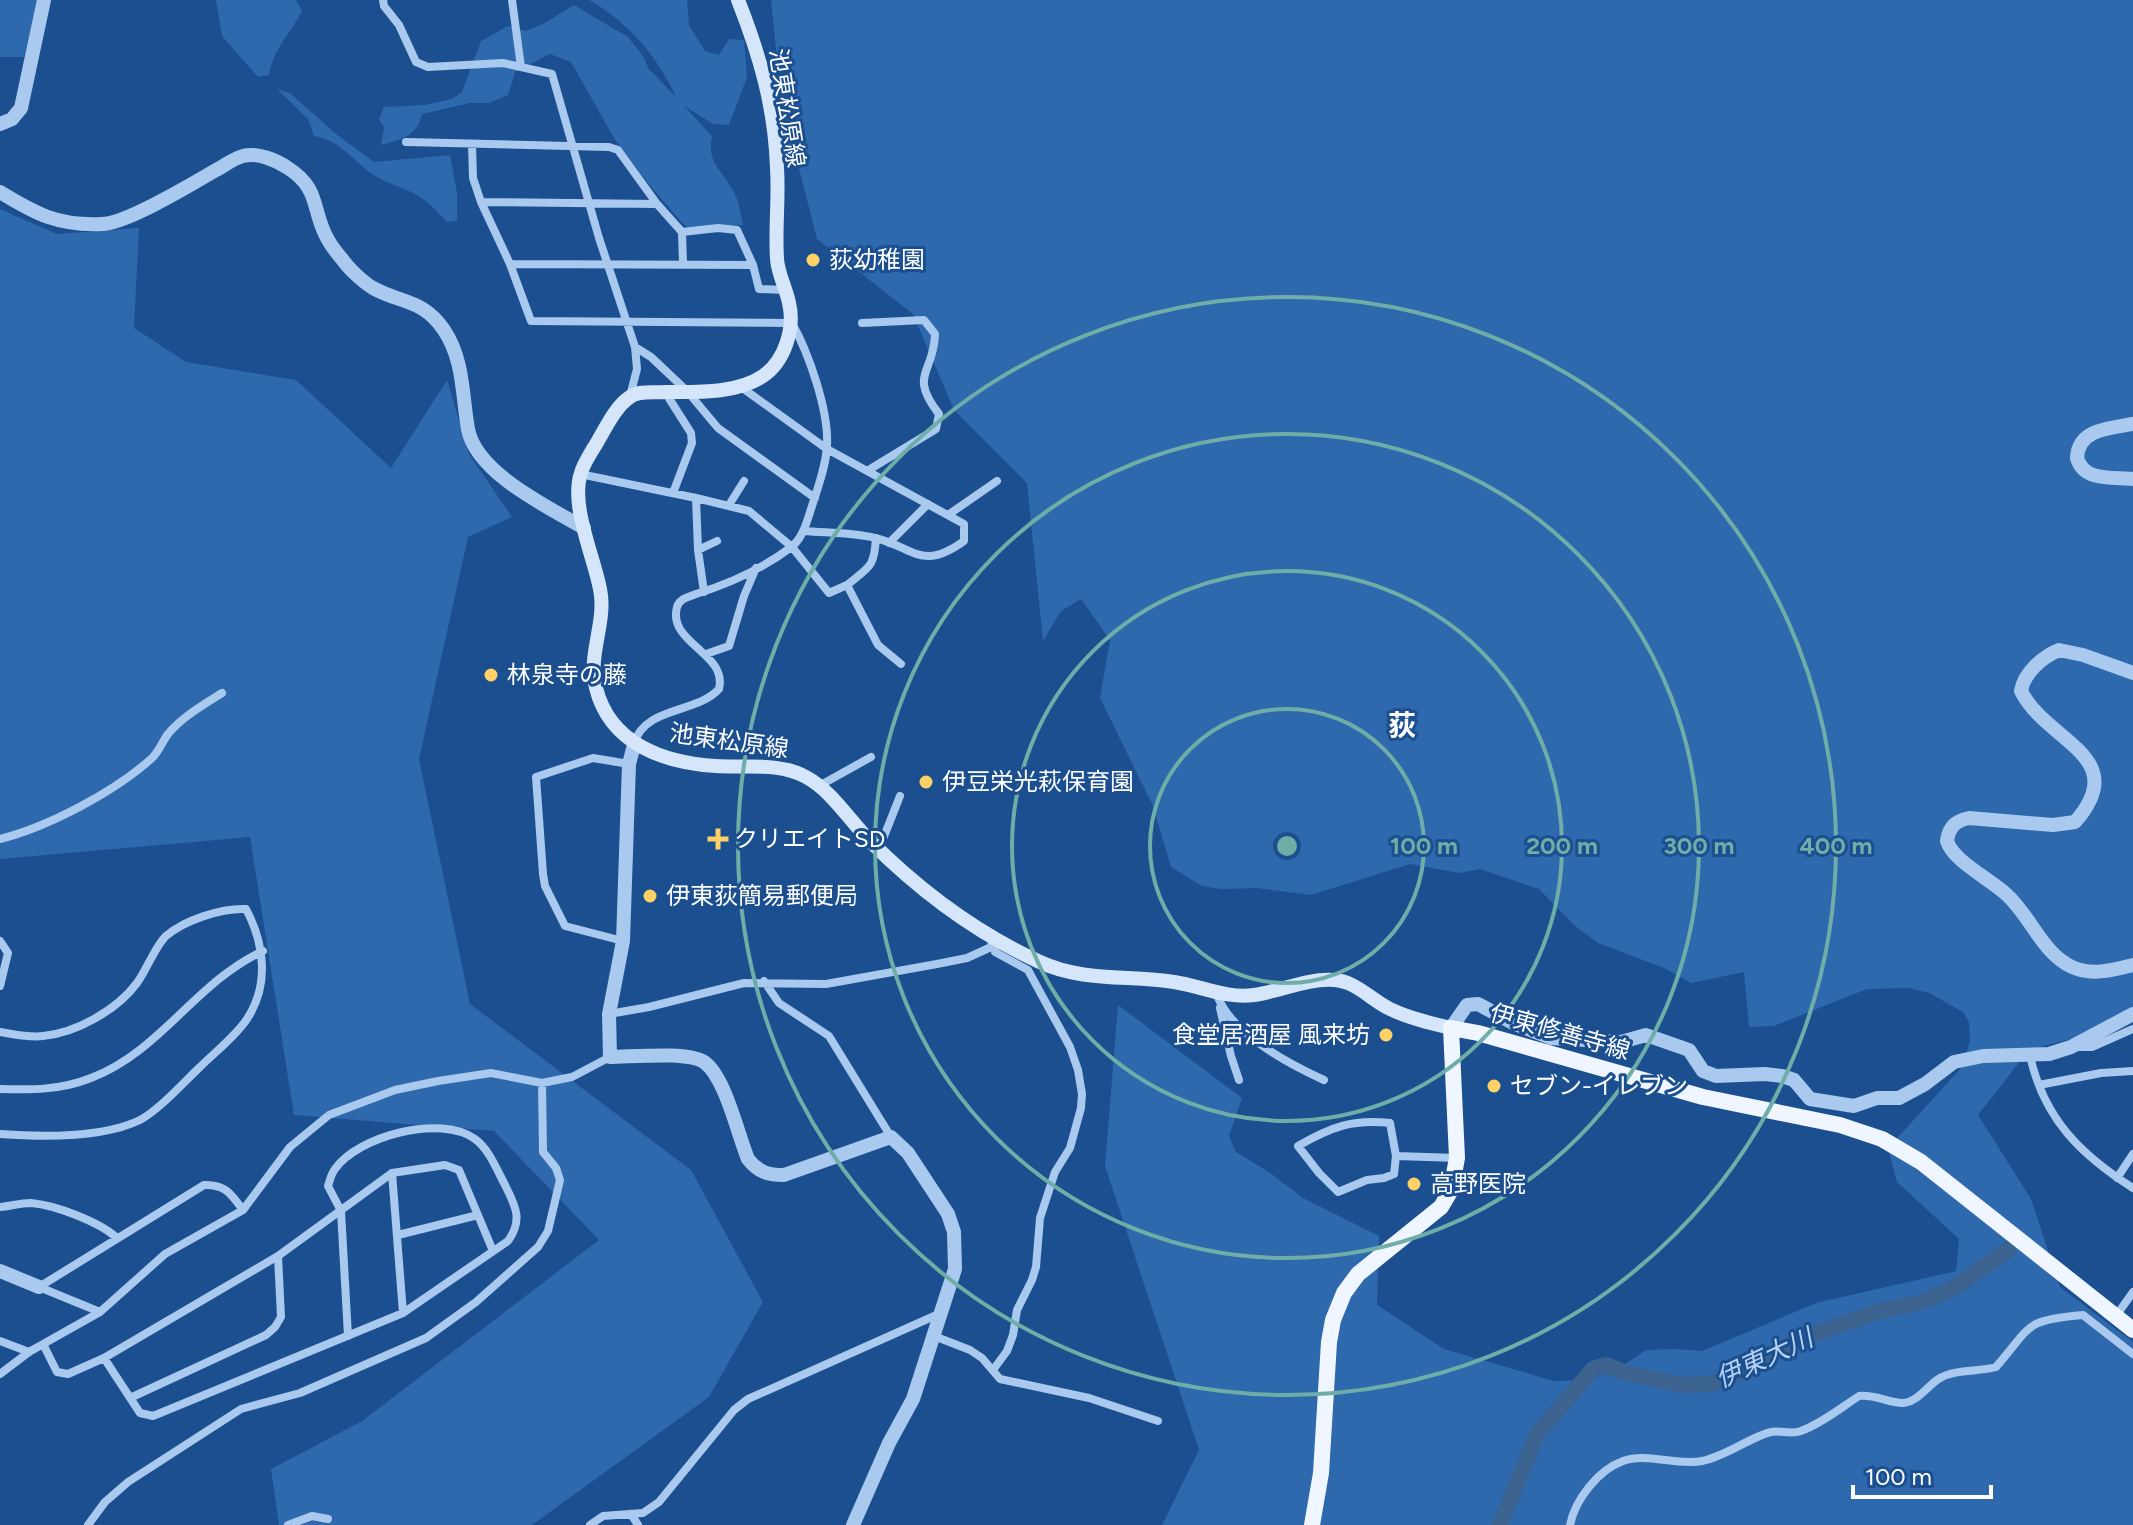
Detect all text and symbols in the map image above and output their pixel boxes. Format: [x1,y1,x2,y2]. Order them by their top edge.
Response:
street label: 池東松原線 [764,46,811,169]
place label: 荻幼稚園 [829,245,925,274]
marker: 荻幼稚園 [804,251,822,269]
place label: 林泉寺の藤 [507,660,627,689]
marker: 林泉寺の藤 [482,666,500,684]
district label: 荻 [1388,708,1416,742]
street label: 池東松原線 [668,718,791,763]
place label: 伊豆栄光萩保育園 [942,767,1134,796]
marker: 伊豆栄光萩保育園 [917,773,935,791]
place label: クリエイトSD [734,824,885,853]
marker: クリエイトSD [709,830,727,848]
text: 100 m [1390,831,1458,860]
text: 200 m [1526,831,1598,860]
text: 300 m [1663,831,1735,860]
text: 400 m [1800,831,1872,860]
centre of rings [1273,832,1301,860]
place label: 伊東荻簡易郵便局 [666,881,858,910]
marker: 伊東荻簡易郵便局 [641,887,659,905]
street label: 伊東修善寺線 [1487,998,1633,1065]
place label: 食堂居酒屋 風来坊 [1172,1020,1370,1049]
marker: 食堂居酒屋 風来坊 [1377,1026,1395,1044]
place label: セブン-イレブン [1510,1071,1688,1100]
marker: セブン-イレブン [1485,1077,1503,1095]
place label: 高野医院 [1430,1169,1526,1198]
marker: 高野医院 [1405,1175,1423,1193]
water label: 伊東大川 [1710,1320,1821,1394]
scale bar [1853,1449,1991,1499]
text: 100 m [1865,1462,1932,1491]

